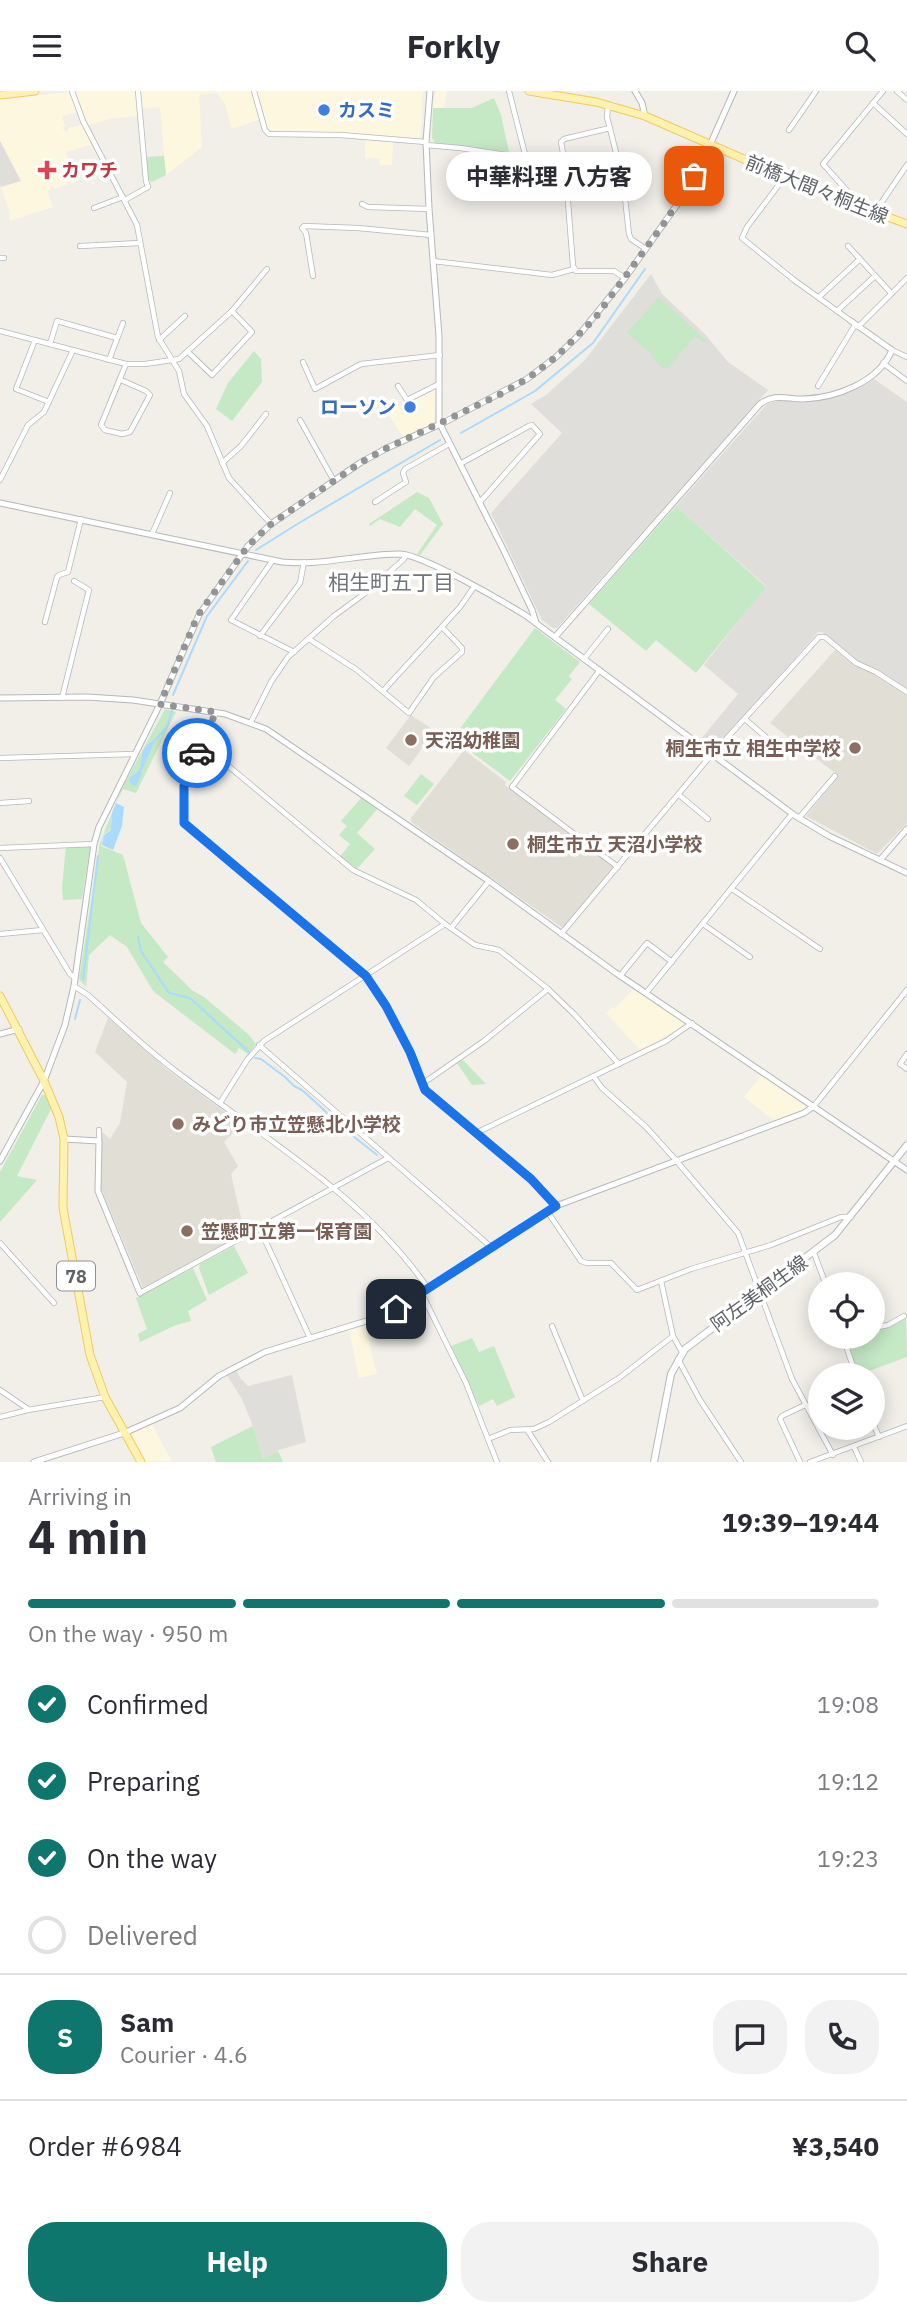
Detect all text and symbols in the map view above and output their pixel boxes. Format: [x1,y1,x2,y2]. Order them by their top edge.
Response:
text: Forkly [407,25,500,67]
icon: menu [28,27,66,65]
icon: search [841,27,879,65]
place label: カスミ [338,98,395,122]
marker: カスミ [316,102,332,118]
pin [664,146,724,206]
street label: 前橋大間々桐生線 [742,149,892,229]
callout: 中華料理 八方客 [446,151,652,201]
icon: bag [675,157,713,195]
place label: カワチ [61,158,118,182]
text: 中華料理 八方客 [466,161,632,191]
marker: カワチ [39,162,55,178]
place label: ローソン [320,395,396,419]
marker: ローソン [402,399,418,415]
district label: 相生町五丁目 [328,568,454,596]
courier [162,718,232,788]
place label: 天沼幼稚園 [425,728,520,752]
marker: 天沼幼稚園 [403,732,419,748]
icon: car [178,734,216,772]
place label: 桐生市立 相生中学校 [666,736,841,760]
marker: 桐生市立 相生中学校 [847,740,863,756]
place label: 桐生市立 天沼小学校 [527,832,703,856]
marker: 桐生市立 天沼小学校 [505,836,521,852]
place label: みどり市立笠懸北小学校 [192,1112,401,1136]
marker: みどり市立笠懸北小学校 [170,1116,186,1132]
place label: 笠懸町立第一保育園 [201,1219,372,1243]
marker: 笠懸町立第一保育園 [179,1223,195,1239]
street label: 阿左美桐生線 [706,1250,812,1336]
road number: 78 [57,1261,95,1291]
map controls [808,1272,885,1440]
button: locate [808,1272,885,1349]
pin [366,1279,426,1339]
icon: home [377,1290,415,1328]
button: layers [808,1363,885,1440]
text: Arriving in [28,1481,132,1511]
text: 19:39–19:44 [722,1505,879,1539]
text: 4 min [28,1507,148,1567]
text: On the way · 950 m [28,1618,228,1648]
icon: check [28,1685,66,1723]
text: Confirmed [87,1687,209,1721]
text: 19:08 [817,1689,879,1719]
icon: check [28,1762,66,1800]
text: Preparing [87,1764,200,1798]
text: 19:12 [817,1766,879,1796]
icon: check [28,1839,66,1877]
text: On the way [87,1841,217,1875]
text: 19:23 [817,1843,879,1873]
text: Delivered [87,1918,198,1952]
button: chat [713,2000,787,2074]
button: phone [805,2000,879,2074]
text: Sam [120,2005,174,2039]
text: S [57,2020,73,2054]
text: Courier · 4.6 [120,2039,248,2069]
text: Order #6984 [28,2129,182,2163]
text: ¥3,540 [792,2129,879,2163]
button: Help [28,2222,447,2302]
button: Share [461,2222,879,2302]

